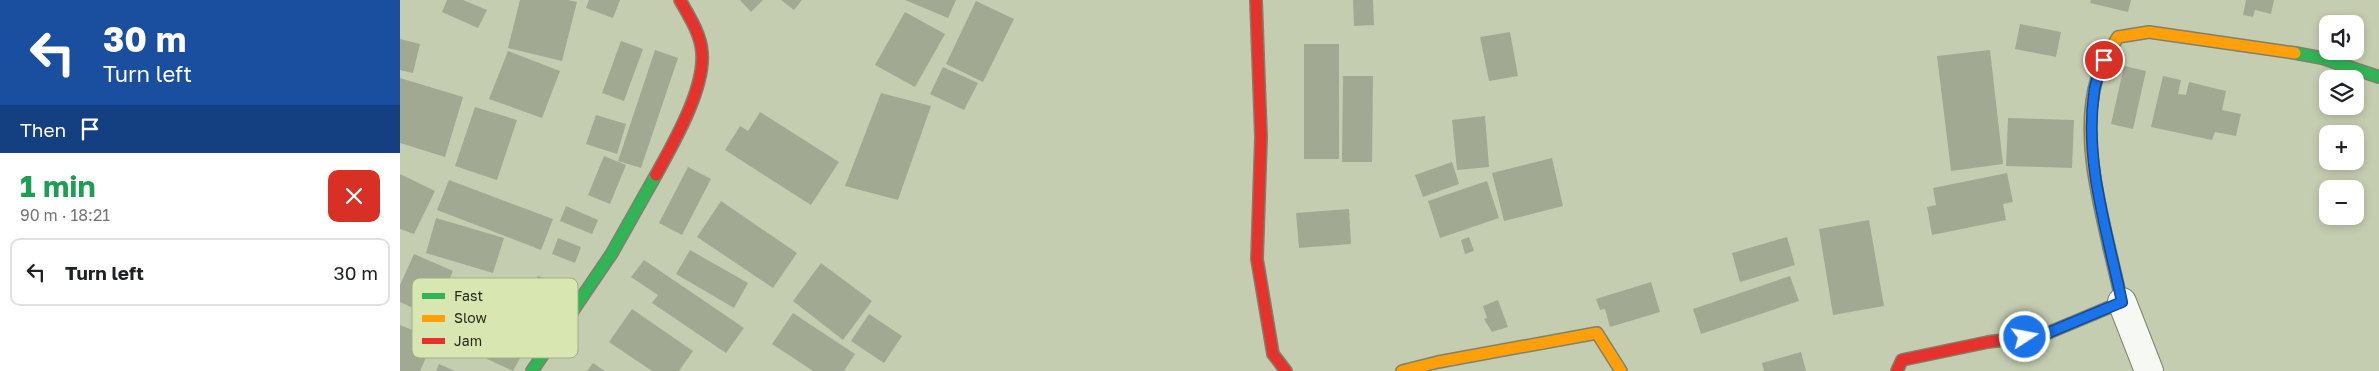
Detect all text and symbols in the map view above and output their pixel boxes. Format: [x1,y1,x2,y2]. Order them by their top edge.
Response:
map controls [2319,15,2364,225]
button: sound [2319,15,2364,60]
text: 30 m [103,18,186,60]
icon: left [20,20,85,85]
pin [2083,39,2125,81]
icon: arrive [2090,46,2118,74]
text: Turn left [103,60,192,87]
button: layers [2319,70,2364,115]
icon: arrive [76,115,104,143]
text: Then [20,118,66,141]
button: + [2319,125,2364,170]
text: 1 min [20,168,96,204]
button: close [328,170,380,222]
button: − [2319,180,2364,225]
text: 90 m · 18:21 [20,205,110,225]
icon: left [22,258,50,286]
text: Turn left [65,261,144,284]
text: 30 m [334,261,378,284]
legend [412,278,578,358]
text: Fast [454,287,483,304]
text: Slow [454,309,487,326]
position arrow [1998,310,2050,362]
text: Jam [454,332,482,349]

